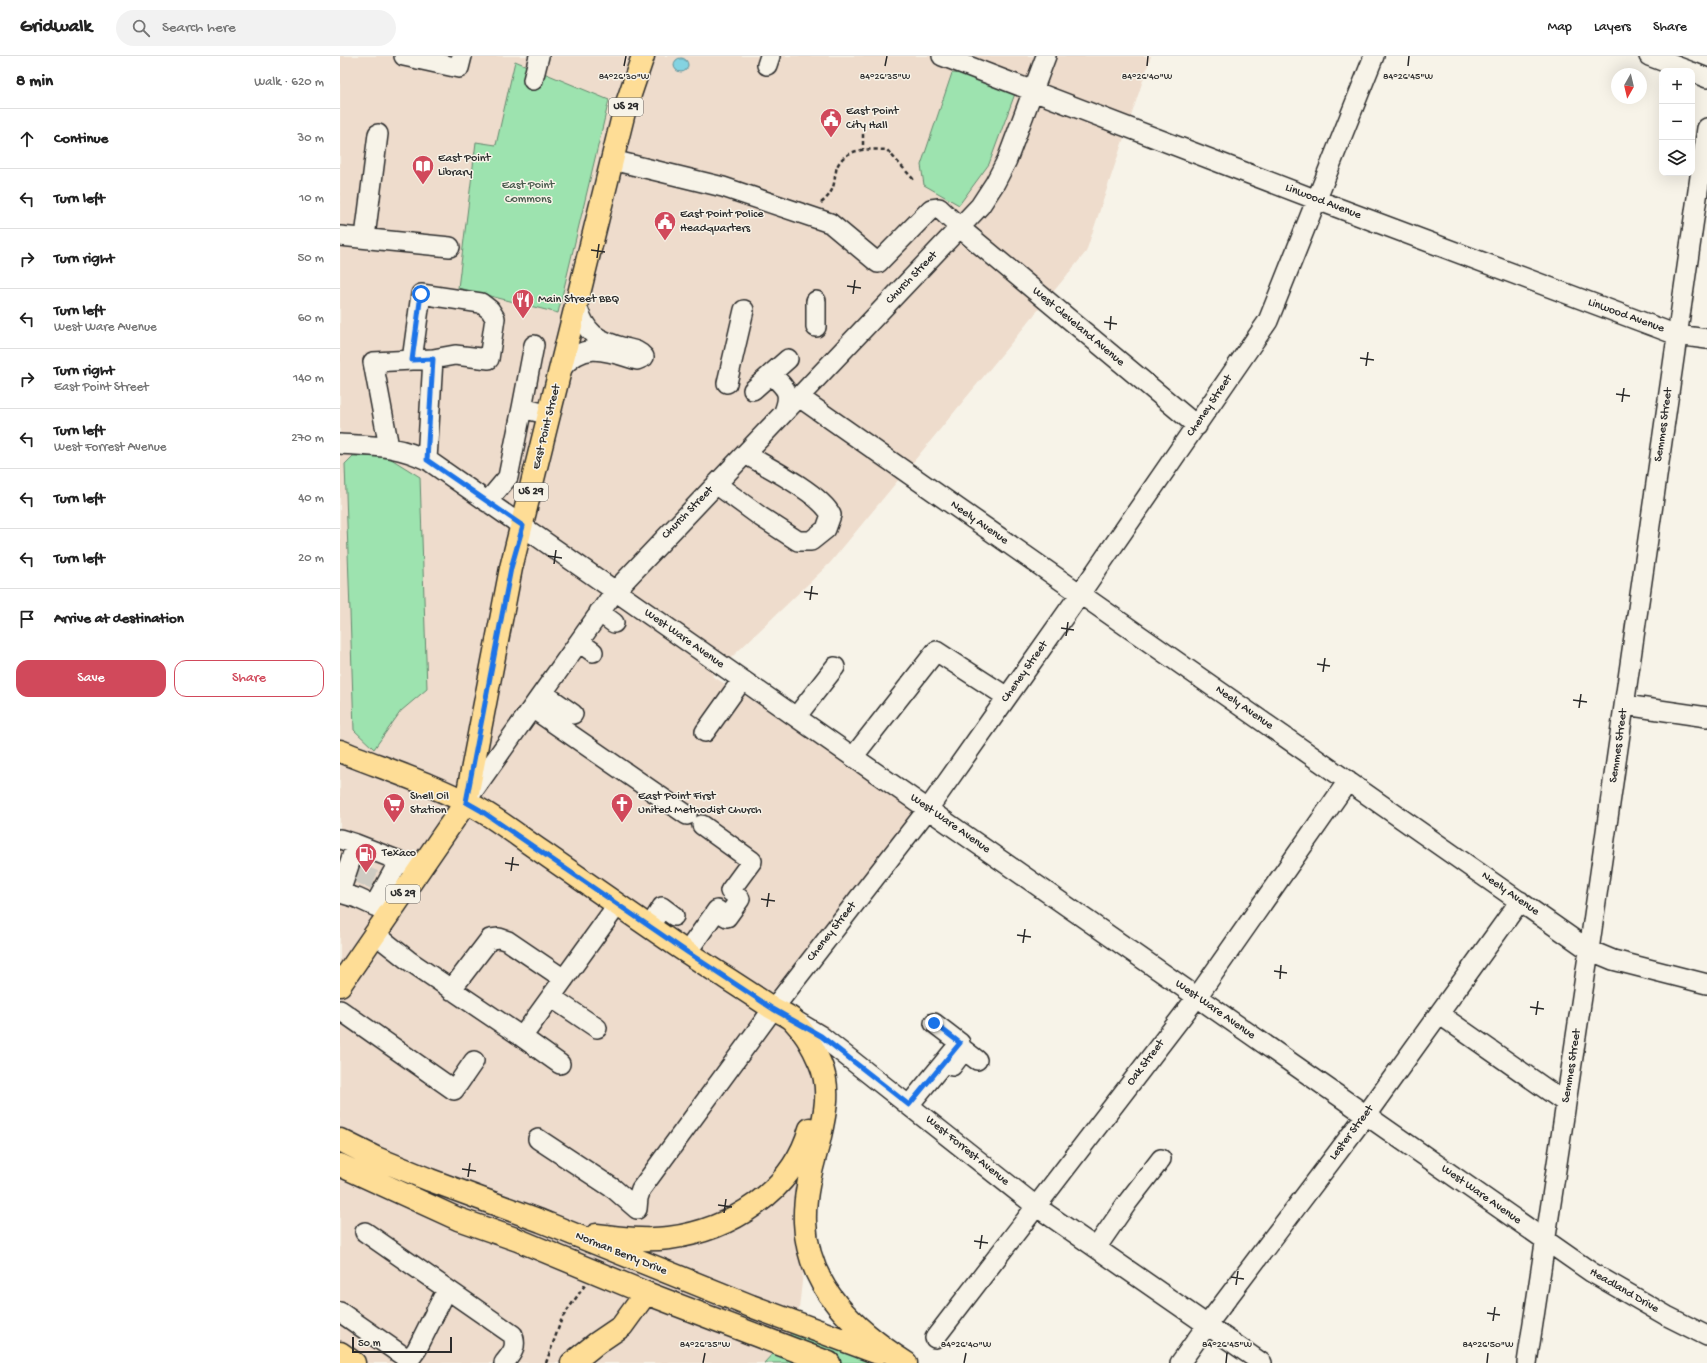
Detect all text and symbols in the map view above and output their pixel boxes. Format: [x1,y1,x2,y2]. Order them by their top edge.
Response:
search box [116,10,396,46]
text: Gridwalk [20,16,92,39]
icon: search [130,17,152,39]
text: Search here [162,19,236,37]
text: Map [1548,19,1572,36]
text: Layers [1594,19,1631,36]
text: Share [1653,19,1687,36]
north arrow [1611,68,1647,104]
map controls [1659,68,1695,176]
button: + [1659,68,1695,104]
text: 84°26'30"W [599,71,650,83]
text: 84°26'35"W [860,71,911,83]
text: 84°26'40"W [1122,71,1173,83]
text: 84°26'45"W [1383,71,1433,83]
text: 8 min [16,72,53,92]
text: Walk · 620 m [254,75,324,90]
road number: US 29 [609,98,643,116]
button: − [1659,104,1695,140]
place label: East Point City Hall [846,105,899,133]
public building icon: East Point City Hall [818,106,844,139]
icon: ahead [16,128,38,150]
text: Continue [54,130,108,148]
text: 30 m [298,131,324,146]
button: layers [1659,140,1695,176]
place label: East Point Library [438,152,491,180]
library icon: East Point Library [410,153,436,186]
park label: East Point Commons [502,179,555,207]
street label: Linwood Avenue [1283,181,1364,223]
icon: left [16,188,38,210]
text: Turn left [54,190,105,208]
text: 10 m [299,191,324,206]
place label: East Point Police Headquarters [680,208,764,236]
public building icon: East Point Police Headquarters [652,209,678,242]
icon: right [16,248,38,270]
street label: Church Street [883,248,941,307]
text: Turn right [54,250,114,268]
text: 50 m [297,251,324,266]
street label: West Cleveland Avenue [1029,284,1128,370]
route start [412,285,430,303]
restaurant icon: Main Street BBQ [510,287,536,320]
place label: Main Street BBQ [538,293,619,307]
street label: Linwood Avenue [1586,296,1667,337]
text: Turn left [54,302,105,320]
icon: left [16,308,38,330]
text: 60 m [298,311,324,326]
text: West Ware Avenue [54,320,157,335]
text: Turn right [54,362,114,380]
icon: right [16,368,38,390]
text: 140 m [293,371,324,386]
street label: Cheney Street [1184,371,1236,440]
text: East Point Street [54,380,148,395]
street label: East Point Street [530,382,565,471]
street label: Semmes Street [1652,386,1676,463]
text: Turn left [54,422,105,440]
icon: left [16,428,38,450]
text: 270 m [291,431,324,446]
text: West Forrest Avenue [54,440,167,455]
road number: US 29 [514,483,548,501]
street label: Church Street [659,483,717,542]
icon: left [16,488,38,510]
text: Turn left [54,490,105,508]
text: 40 m [298,491,324,506]
street label: Neely Avenue [947,498,1011,549]
icon: left [16,548,38,570]
text: Turn left [54,550,105,568]
text: 20 m [298,551,324,566]
street label: West Ware Avenue [641,606,727,672]
icon: arrive [16,608,38,630]
text: Arrive at destination [54,610,184,628]
street label: Cheney Street [999,638,1052,705]
button: Save [16,660,166,697]
button: Share [174,660,324,697]
street label: Neely Avenue [1212,683,1276,734]
street label: Semmes Street [1607,707,1631,784]
place label: Shell Oil Station [410,790,449,818]
place label: East Point First United Methodist Church [638,790,762,818]
supermarket icon: Shell Oil Station [381,791,407,824]
church icon: East Point First United Methodist Church [609,791,635,824]
street label: West Ware Avenue [907,791,993,857]
fuel station icon: Texaco [353,841,379,874]
place label: Texaco [381,847,416,861]
street label: Neely Avenue [1478,869,1542,920]
road number: US 29 [386,885,420,903]
street label: Cheney Street [804,899,860,965]
street label: West Ware Avenue [1172,977,1258,1043]
route end [925,1014,943,1032]
street label: Semmes Street [1559,1027,1585,1104]
street label: Oak Street [1124,1036,1169,1089]
street label: Lester Street [1327,1102,1378,1163]
street label: West Forrest Avenue [922,1113,1012,1190]
street label: West Ware Avenue [1438,1162,1524,1228]
street label: Norman Berry Drive [573,1229,670,1279]
street label: Headland Drive [1587,1265,1662,1317]
scale bar [352,1335,452,1354]
text: 50 m [358,1338,380,1350]
text: 84°26'35"W [680,1339,731,1351]
text: 84°26'40"W [941,1339,992,1351]
text: 84°26'45"W [1202,1339,1252,1351]
text: 84°26'50"W [1463,1339,1514,1351]

